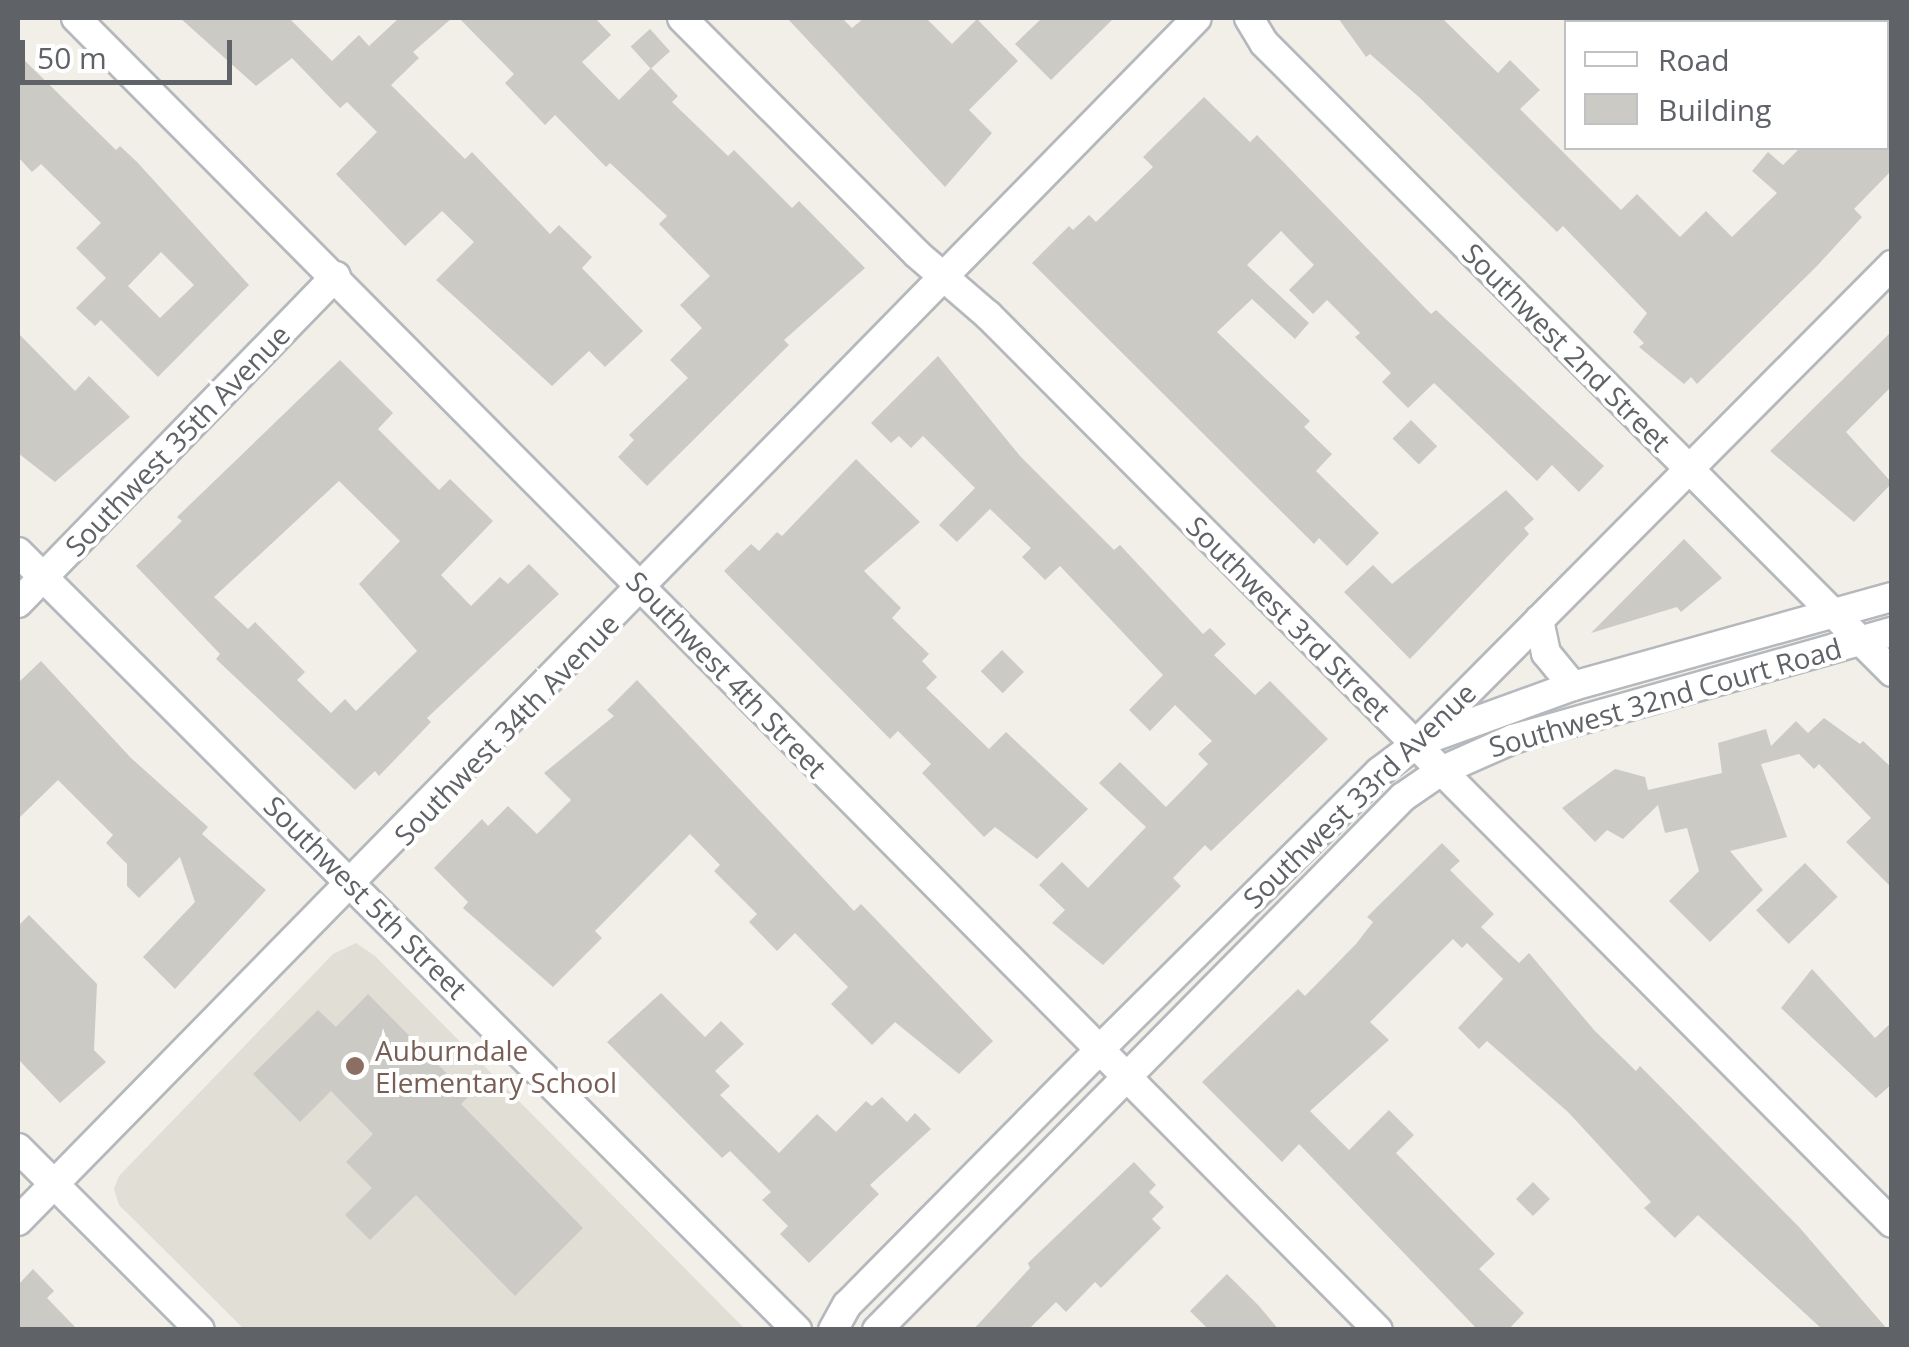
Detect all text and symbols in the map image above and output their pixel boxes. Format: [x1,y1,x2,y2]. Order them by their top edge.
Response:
scale bar [25,20,238,82]
legend [1564,20,1889,150]
text: 50 m [37,37,107,78]
text: Road [1658,39,1730,80]
text: Building [1658,89,1772,130]
street label: Southwest 2nd Street [1456,236,1678,458]
street label: Southwest 35th Avenue [58,317,296,563]
street label: Southwest 3rd Street [1180,509,1398,727]
street label: Southwest 4th Street [620,564,834,784]
street label: Southwest 34th Avenue [387,606,625,852]
street label: Southwest 32nd Court Road [1485,631,1845,763]
street label: Southwest 33rd Avenue [1236,675,1482,915]
street label: Southwest 5th Street [258,789,474,1005]
place label: Auburndale Elementary School [375,1033,617,1099]
marker: Auburndale Elementary School [344,1055,366,1077]

